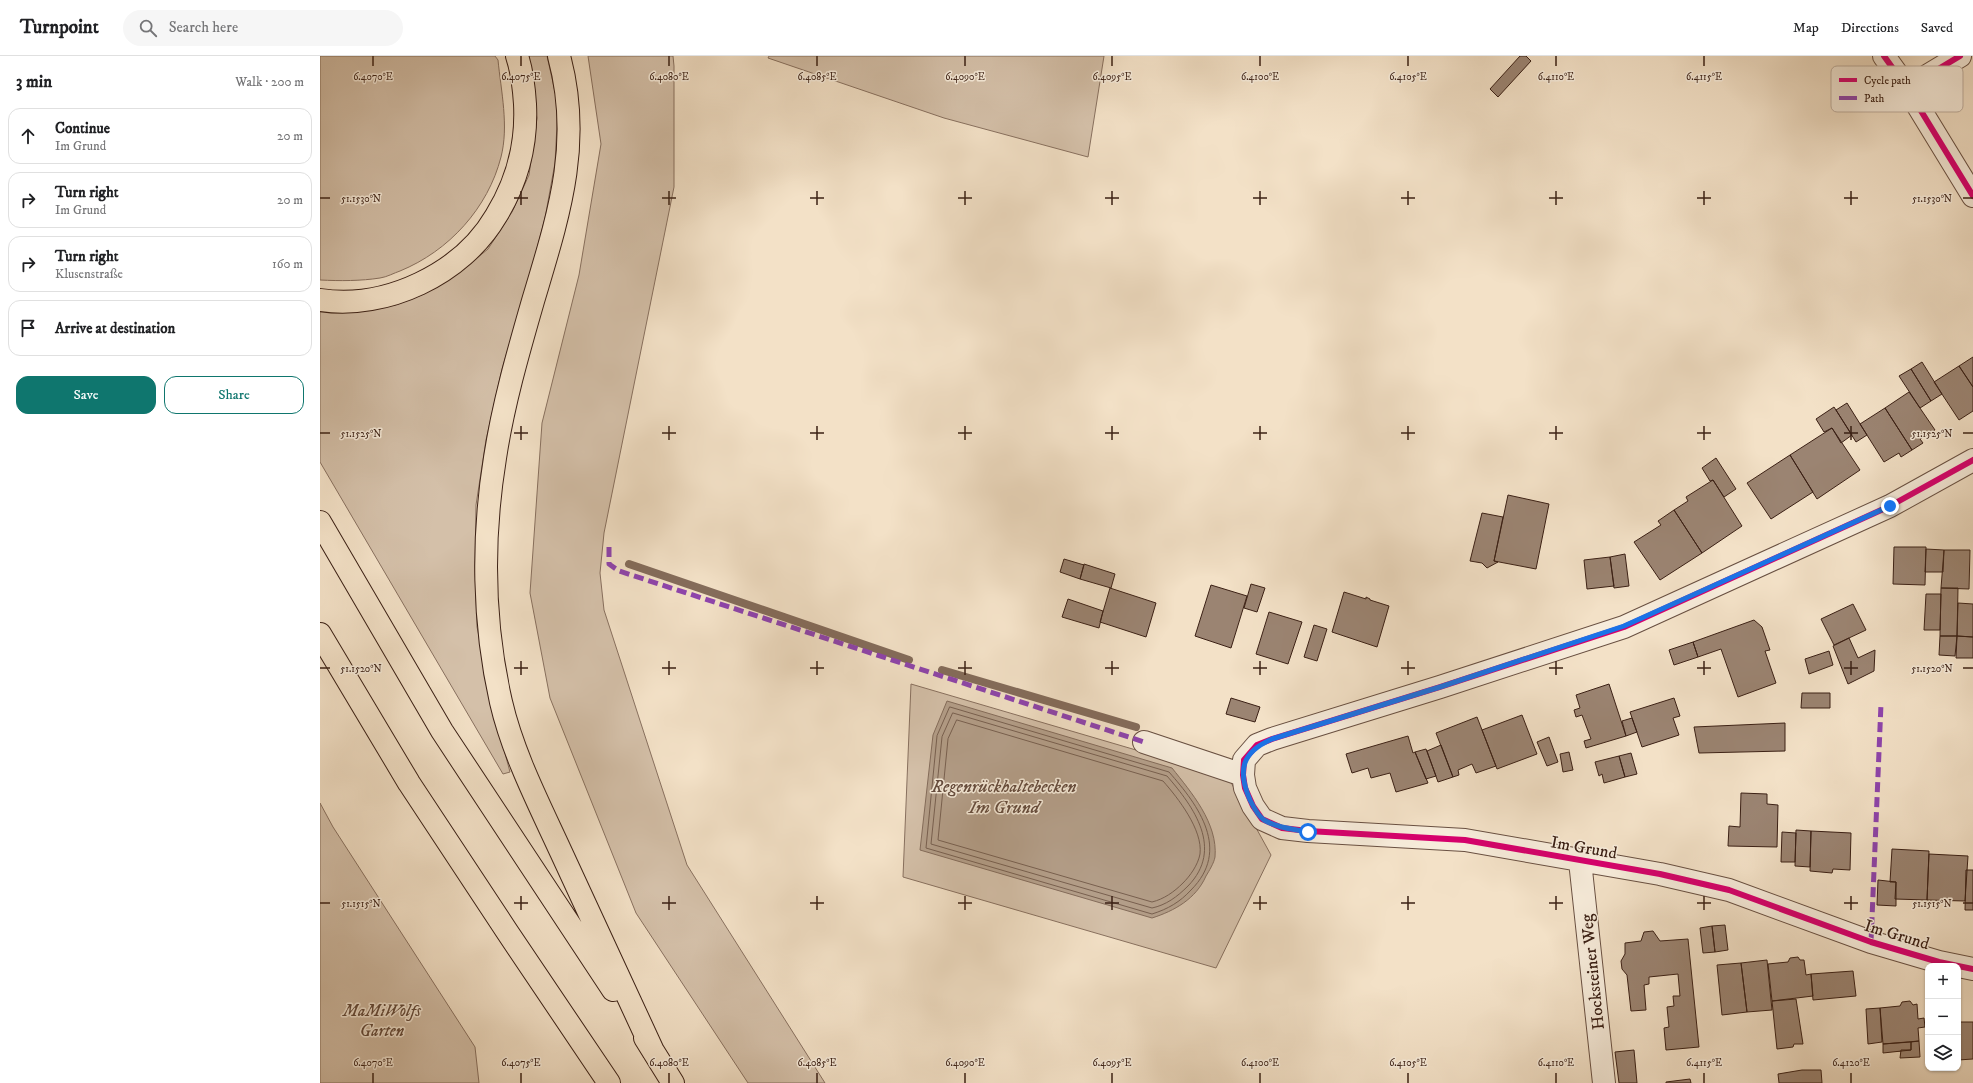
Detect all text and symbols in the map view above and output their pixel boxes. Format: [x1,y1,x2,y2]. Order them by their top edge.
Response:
search box [123,10,403,46]
text: Turnpoint [20,16,99,39]
icon: search [137,17,159,39]
text: Search here [169,18,238,37]
text: Map [1793,19,1819,37]
text: Directions [1841,19,1899,37]
text: Saved [1921,19,1953,37]
legend [1831,66,1963,112]
text: 3 min [16,71,52,93]
text: 6.4070°E [353,71,393,83]
text: 6.4075°E [501,71,541,83]
text: 6.4080°E [649,71,689,83]
text: 6.4085°E [797,71,837,83]
text: 6.4090°E [945,71,985,83]
text: 6.4095°E [1092,71,1132,83]
text: 6.4100°E [1241,71,1279,83]
text: 6.4105°E [1389,71,1427,83]
text: 6.4110°E [1538,71,1574,83]
text: 6.4115°E [1686,71,1722,83]
text: Walk · 200 m [235,74,304,90]
text: Cycle path [1864,74,1911,88]
text: Path [1864,92,1885,106]
text: Continue [55,119,110,138]
icon: ahead [17,125,39,147]
text: 20 m [277,128,303,144]
text: Im Grund [55,138,106,154]
text: Turn right [55,183,118,202]
icon: right [17,189,39,211]
text: 20 m [277,192,303,208]
text: 51.1530°N [341,193,381,205]
text: 51.1530°N [1912,193,1952,205]
text: Im Grund [55,202,106,218]
text: Turn right [55,247,118,266]
icon: right [17,253,39,275]
text: 160 m [272,256,303,272]
text: Klusenstraße [55,266,123,282]
icon: arrive [17,317,39,339]
text: Arrive at destination [55,319,175,338]
button: Save [16,376,156,414]
button: Share [164,376,304,414]
text: 51.1525°N [341,428,381,440]
text: 51.1525°N [1912,428,1952,440]
route end [1881,497,1899,515]
text: 51.1520°N [340,663,382,675]
text: 51.1520°N [1911,663,1953,675]
water label: Regenrückhaltebecken Im Grund [931,776,1076,819]
route start [1299,823,1317,841]
street label: Im Grund [1549,831,1619,865]
text: 51.1515°N [341,898,381,910]
text: 51.1515°N [1912,898,1952,910]
street label: Hocksteiner Weg [1576,912,1610,1031]
street label: Im Grund [1861,915,1933,955]
map controls [1925,963,1961,1071]
button: + [1925,963,1961,999]
button: − [1925,999,1961,1035]
park label: MaMiWolfs Garten [342,1000,422,1042]
button: layers [1925,1035,1961,1071]
text: 6.4070°E [353,1057,393,1069]
text: 6.4075°E [501,1057,541,1069]
text: 6.4080°E [649,1057,689,1069]
text: 6.4085°E [797,1057,837,1069]
text: 6.4090°E [945,1057,985,1069]
text: 6.4095°E [1092,1057,1132,1069]
text: 6.4100°E [1241,1057,1279,1069]
text: 6.4105°E [1389,1057,1427,1069]
text: 6.4110°E [1538,1057,1574,1069]
text: 6.4115°E [1686,1057,1722,1069]
text: 6.4120°E [1832,1057,1870,1069]

